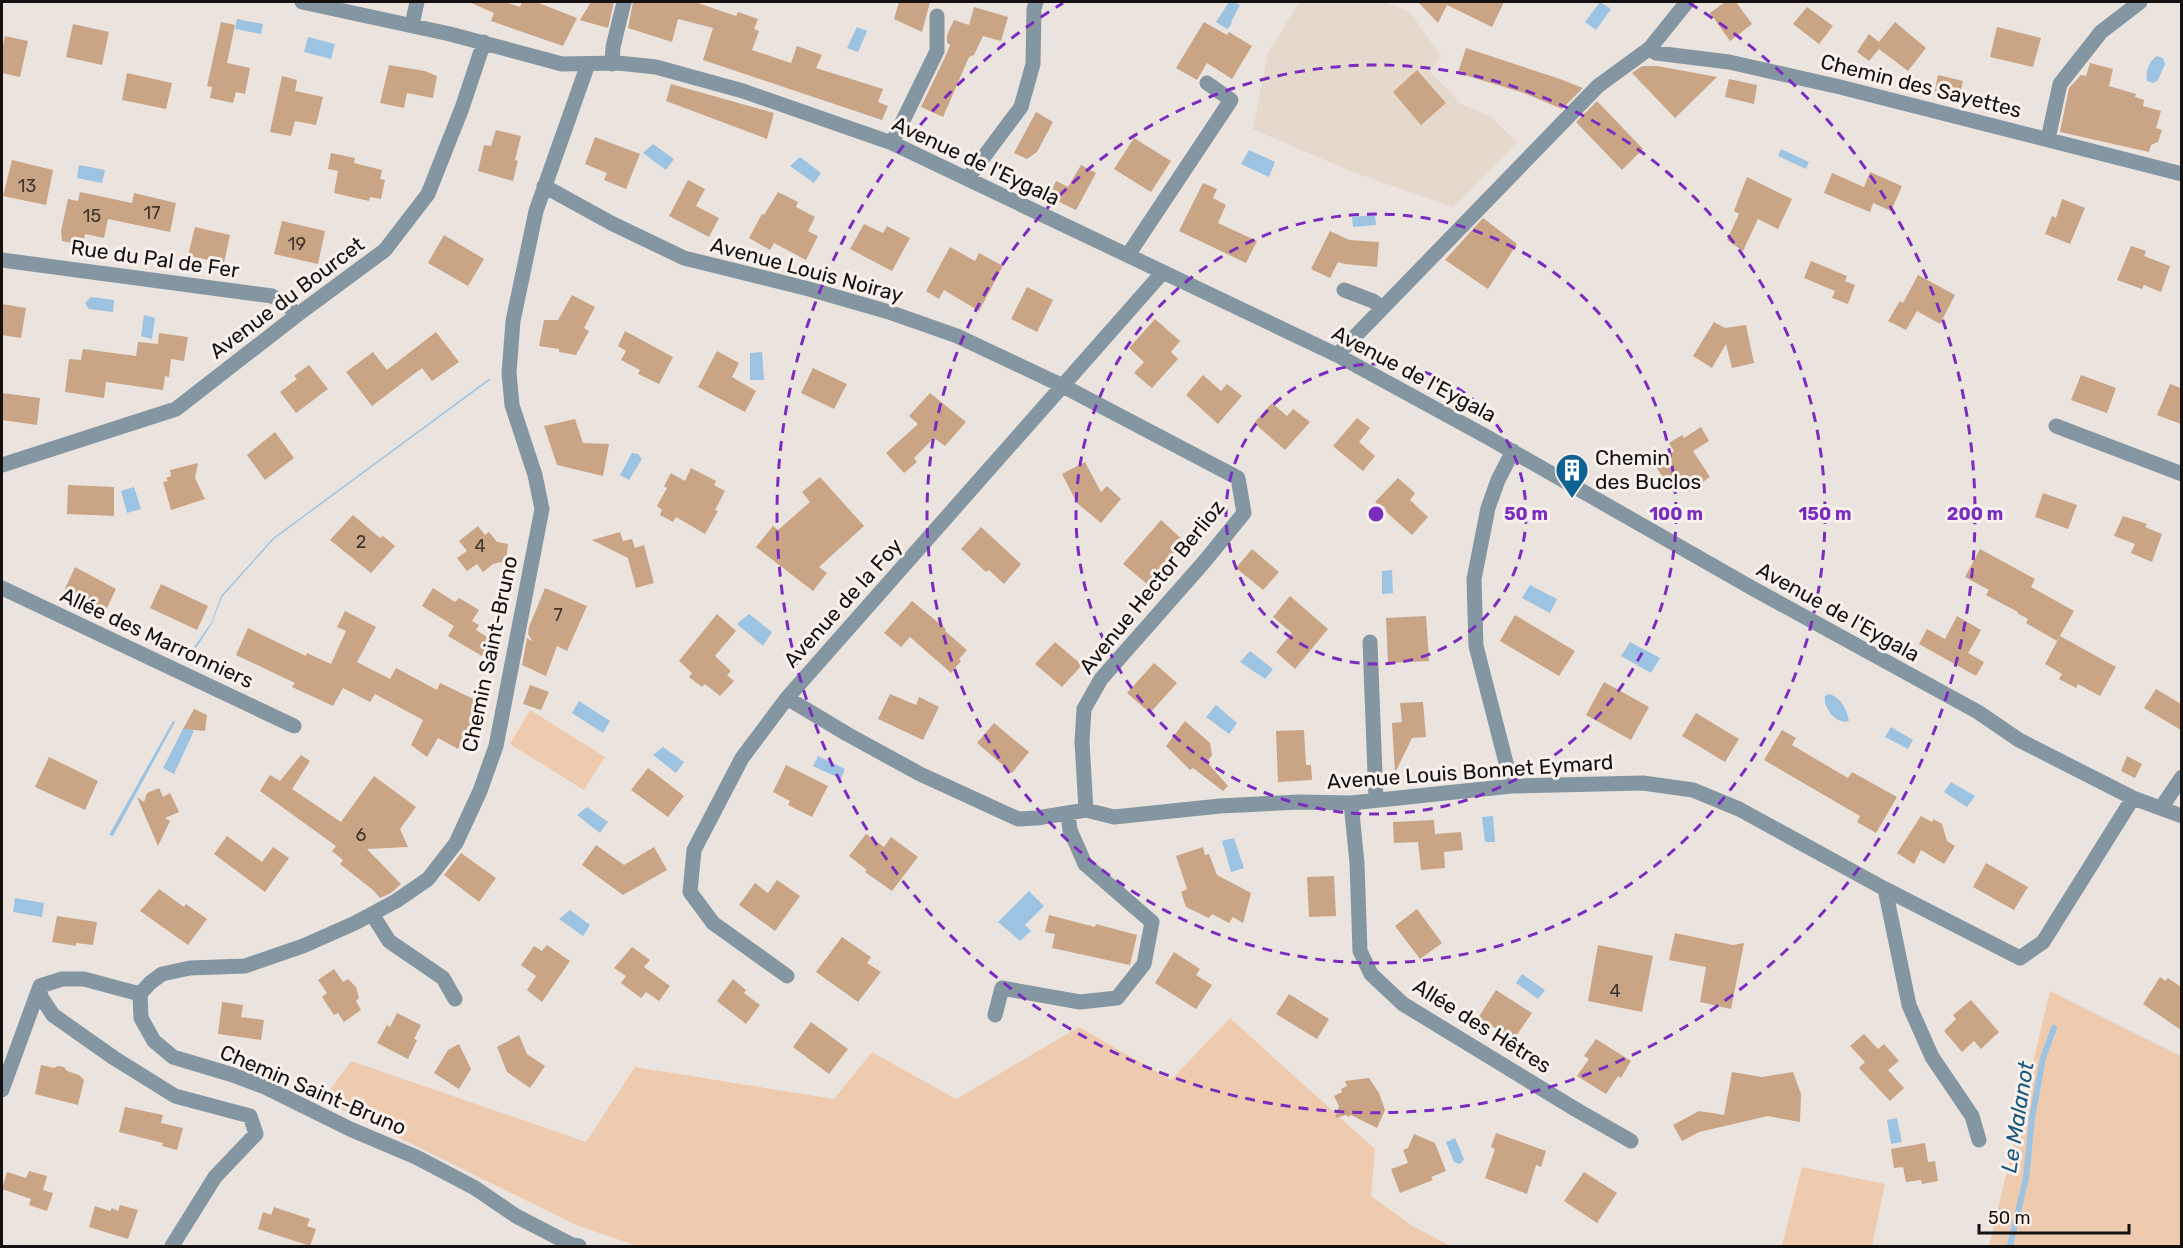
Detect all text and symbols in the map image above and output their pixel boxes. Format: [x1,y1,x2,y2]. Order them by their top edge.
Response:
street label: Chemin des Sayettes [1818,48,2024,123]
street label: Avenue de l'Eygala [888,111,1064,210]
house number: 13 [18,175,36,197]
house number: 17 [144,202,160,224]
house number: 15 [83,205,101,227]
street label: Avenue du Bourcet [205,231,369,364]
street label: Avenue Louis Noiray [708,232,907,307]
house number: 19 [288,233,306,255]
street label: Rue du Pal de Fer [69,234,241,283]
street label: Avenue de l'Eygala [1328,320,1501,427]
place label: Chemin des Buclos [1595,445,1701,494]
building icon: Chemin des Buclos [1554,452,1590,499]
street label: Avenue Hector Berlioz [1074,495,1229,679]
text: 50 m [1504,503,1548,525]
text: 100 m [1649,503,1703,525]
text: 150 m [1798,503,1852,525]
text: 200 m [1947,503,2003,525]
centre of rings [1366,504,1386,524]
house number: 2 [356,531,366,553]
street label: Avenue de la Foy [778,533,907,672]
house number: 4 [474,535,486,557]
street label: Chemin Saint-Bruno [457,554,523,754]
street label: Avenue de l'Eygala [1752,556,1924,667]
street label: Allée des Marronniers [57,582,258,693]
house number: 7 [553,604,563,626]
street label: Avenue Louis Bonnet Eymard [1326,749,1614,794]
house number: 6 [356,824,367,846]
street label: Allée des Hêtres [1409,973,1556,1078]
house number: 4 [1609,980,1621,1002]
street label: Chemin Saint-Bruno [216,1039,410,1140]
water label: Le Malanot [1995,1059,2040,1175]
scale bar [1979,1197,2129,1235]
text: 50 m [1988,1207,2031,1229]

